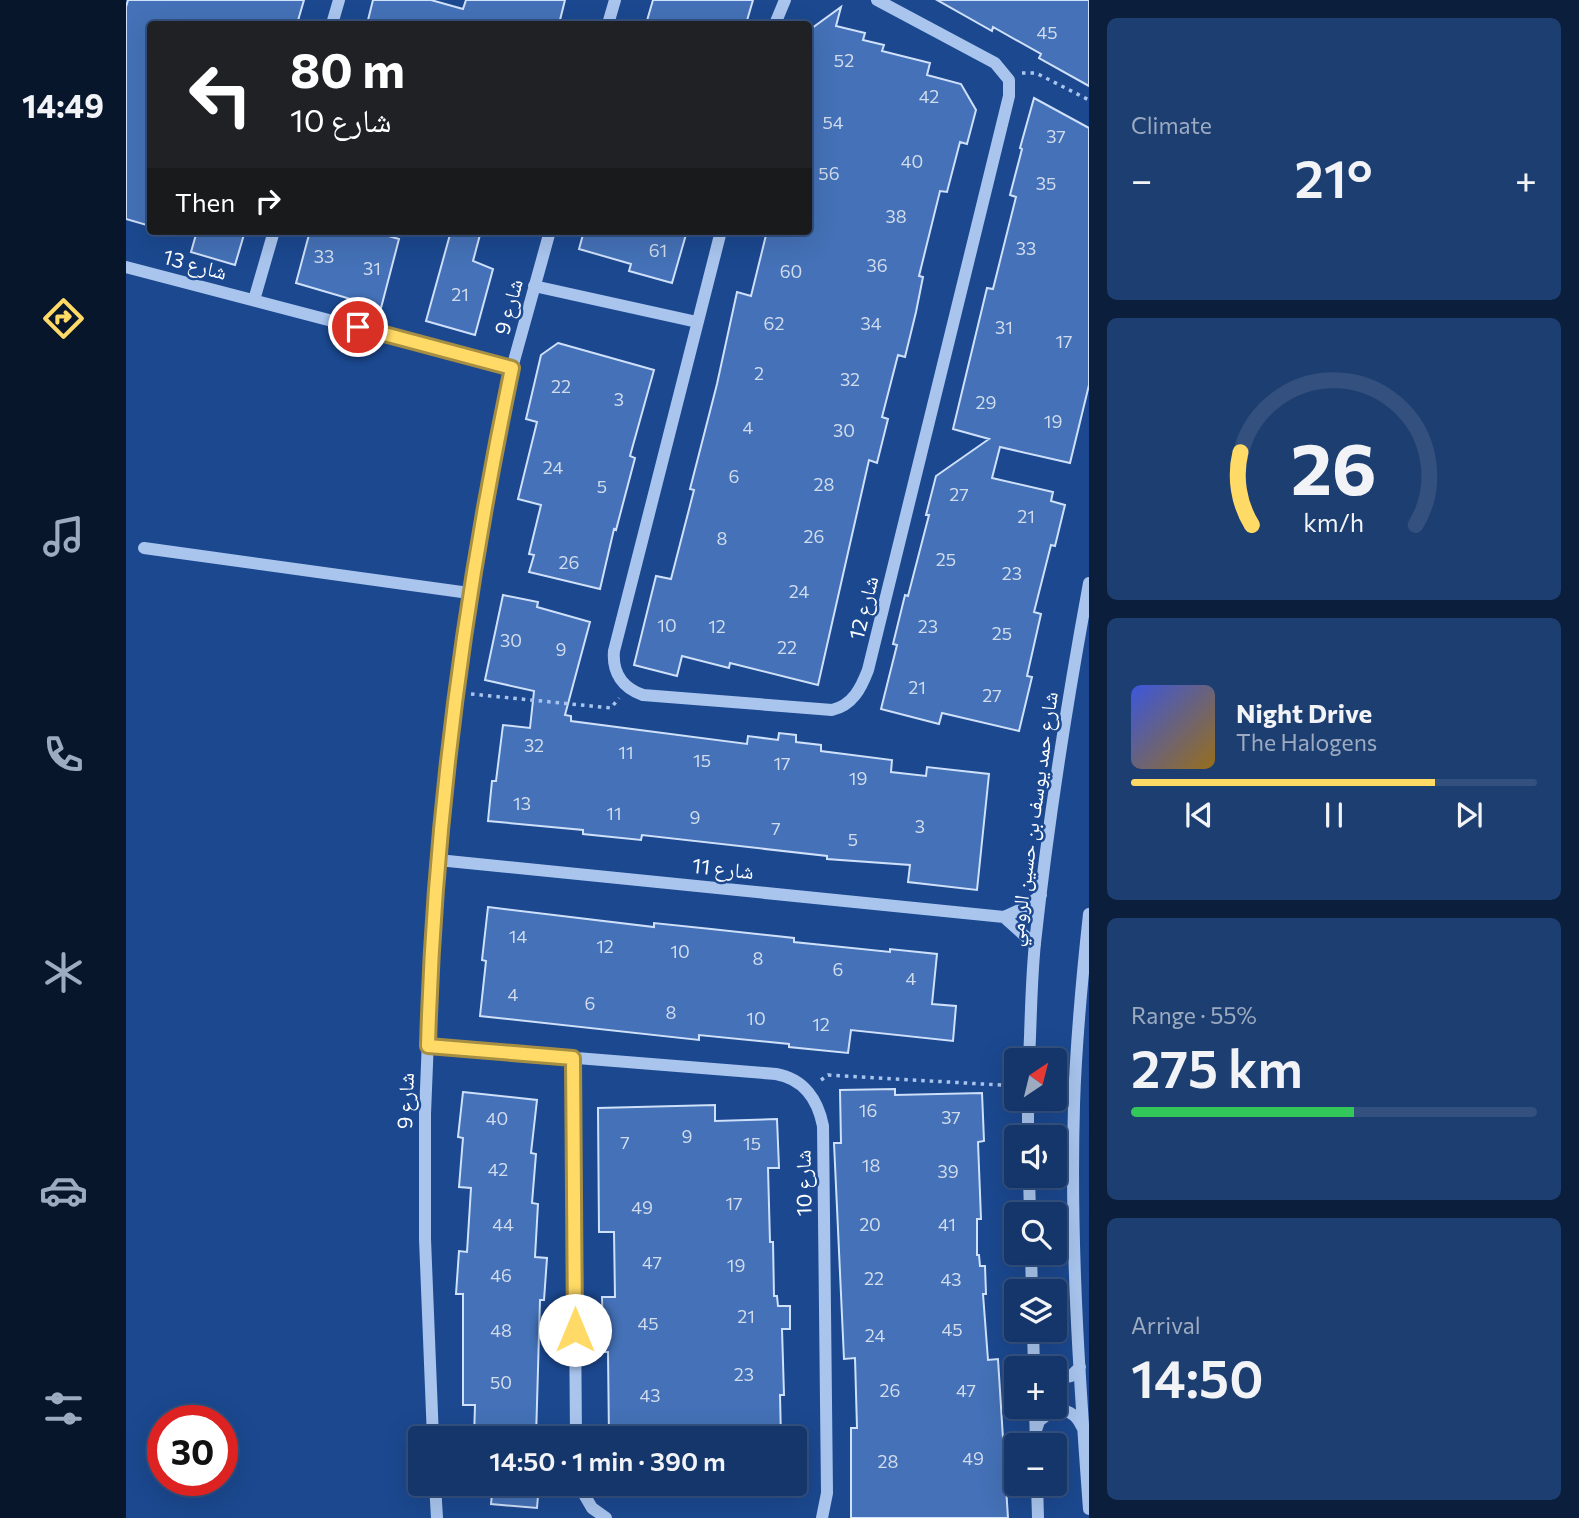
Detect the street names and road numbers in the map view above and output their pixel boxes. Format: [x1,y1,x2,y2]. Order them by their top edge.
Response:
street label: شارع 13 [160,243,230,286]
street label: شارع 9 [488,276,529,338]
street label: شارع 12 [843,573,884,642]
street label: شارع حمد يوسف بن حسين الرومي [1001,690,1067,949]
street label: شارع 11 [691,852,755,885]
street label: شارع 9 [391,1072,420,1130]
street label: شارع 10 [789,1149,818,1217]

